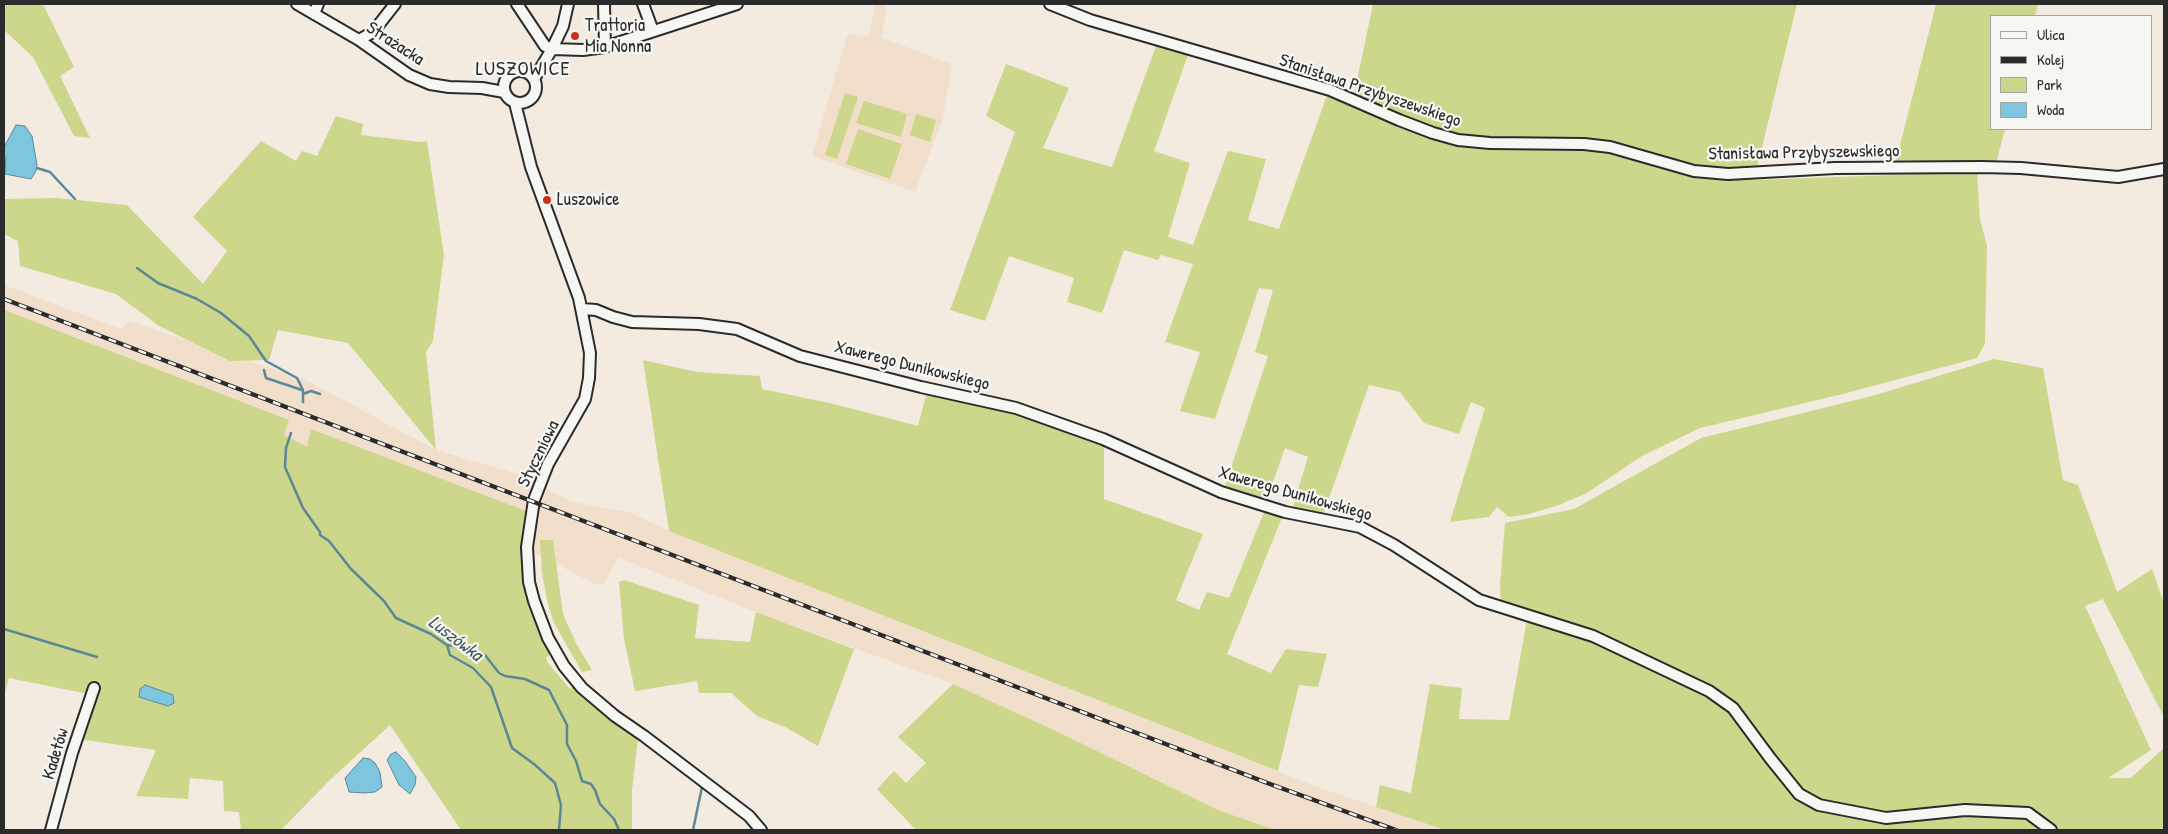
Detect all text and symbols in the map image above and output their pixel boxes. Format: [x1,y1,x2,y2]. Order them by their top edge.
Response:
place label: Trattoria Mia Nonna [585,15,651,58]
legend [1990,15,2153,130]
street label: Strażacka [362,17,428,71]
text: Ulica [2037,24,2064,45]
marker: Trattoria Mia Nonna [569,30,581,42]
text: Kolej [2037,49,2064,70]
street label: Stanisława Przybyszewskiego [1276,50,1464,132]
district label: LUSZOWICE [475,58,571,82]
text: Park [2037,74,2062,95]
text: Woda [2037,99,2064,120]
street label: Stanisława Przybyszewskiego [1708,141,1900,165]
place label: Luszowice [557,189,619,211]
marker: Luszowice [541,194,553,206]
street label: Xawerego Dunikowskiego [832,336,992,396]
street label: Styczniowa [514,417,564,491]
street label: Xawerego Dunikowskiego [1216,462,1374,526]
water label: Luszówka [423,611,487,667]
street label: Kadetów [38,726,74,782]

